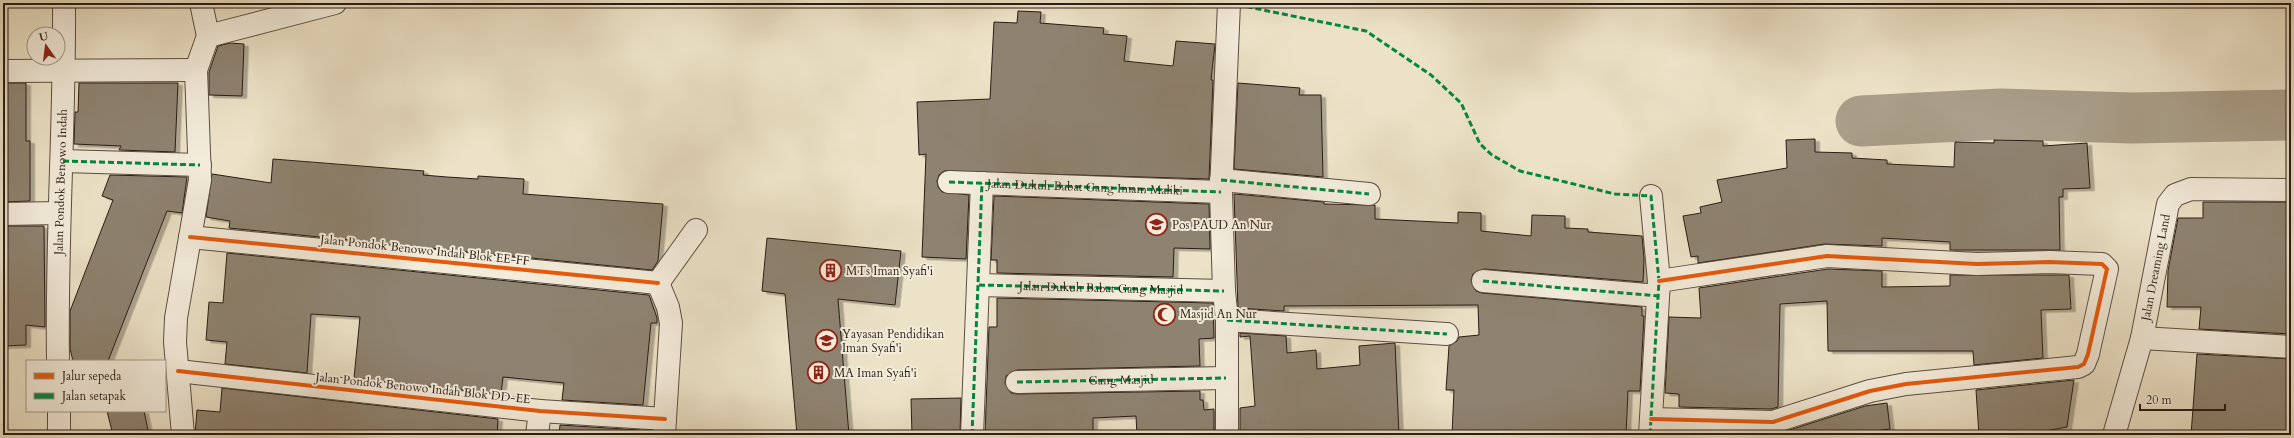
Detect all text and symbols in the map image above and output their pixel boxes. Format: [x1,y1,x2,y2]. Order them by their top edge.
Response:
north arrow [26,26,66,66]
text: U [38,28,50,45]
street label: Jalan Pondok Benowo Indah [51,108,71,257]
street label: Jalan Dukuh Babat Gang Imam Maliki [985,175,1184,199]
school or university icon: Pos PAUD An Nur [1143,212,1169,238]
street label: Jalan Dreaming Land [2137,212,2174,324]
place label: Pos PAUD An Nur [1172,217,1272,233]
street label: Jalan Pondok Benowo Indah Blok EE-FF [318,231,530,269]
building icon: MTs Iman Syafi'i [818,258,844,284]
place label: MTs Iman Syafi'i [846,263,934,279]
street label: Jalan Dukuh Babat Gang Masjid [1017,278,1184,298]
mosque icon: Masjid An Nur [1152,301,1178,327]
place label: Masjid An Nur [1180,306,1257,322]
place label: Yayasan Pendidikan Iman Syafi'i [842,326,944,356]
school or university icon: Yayasan Pendidikan Iman Syafi'i [814,328,840,354]
legend [26,360,166,412]
building icon: MA Iman Syafi'i [805,360,831,386]
place label: MA Iman Syafi'i [834,365,918,381]
text: Jalur sepeda [60,368,122,384]
street label: Jalan Pondok Benowo Indah Blok DD-EE [313,369,531,407]
street label: Gang Masjid [1088,371,1154,389]
scale bar [2140,386,2225,412]
text: Jalan setapak [60,388,127,404]
text: 20 m [2146,392,2173,408]

